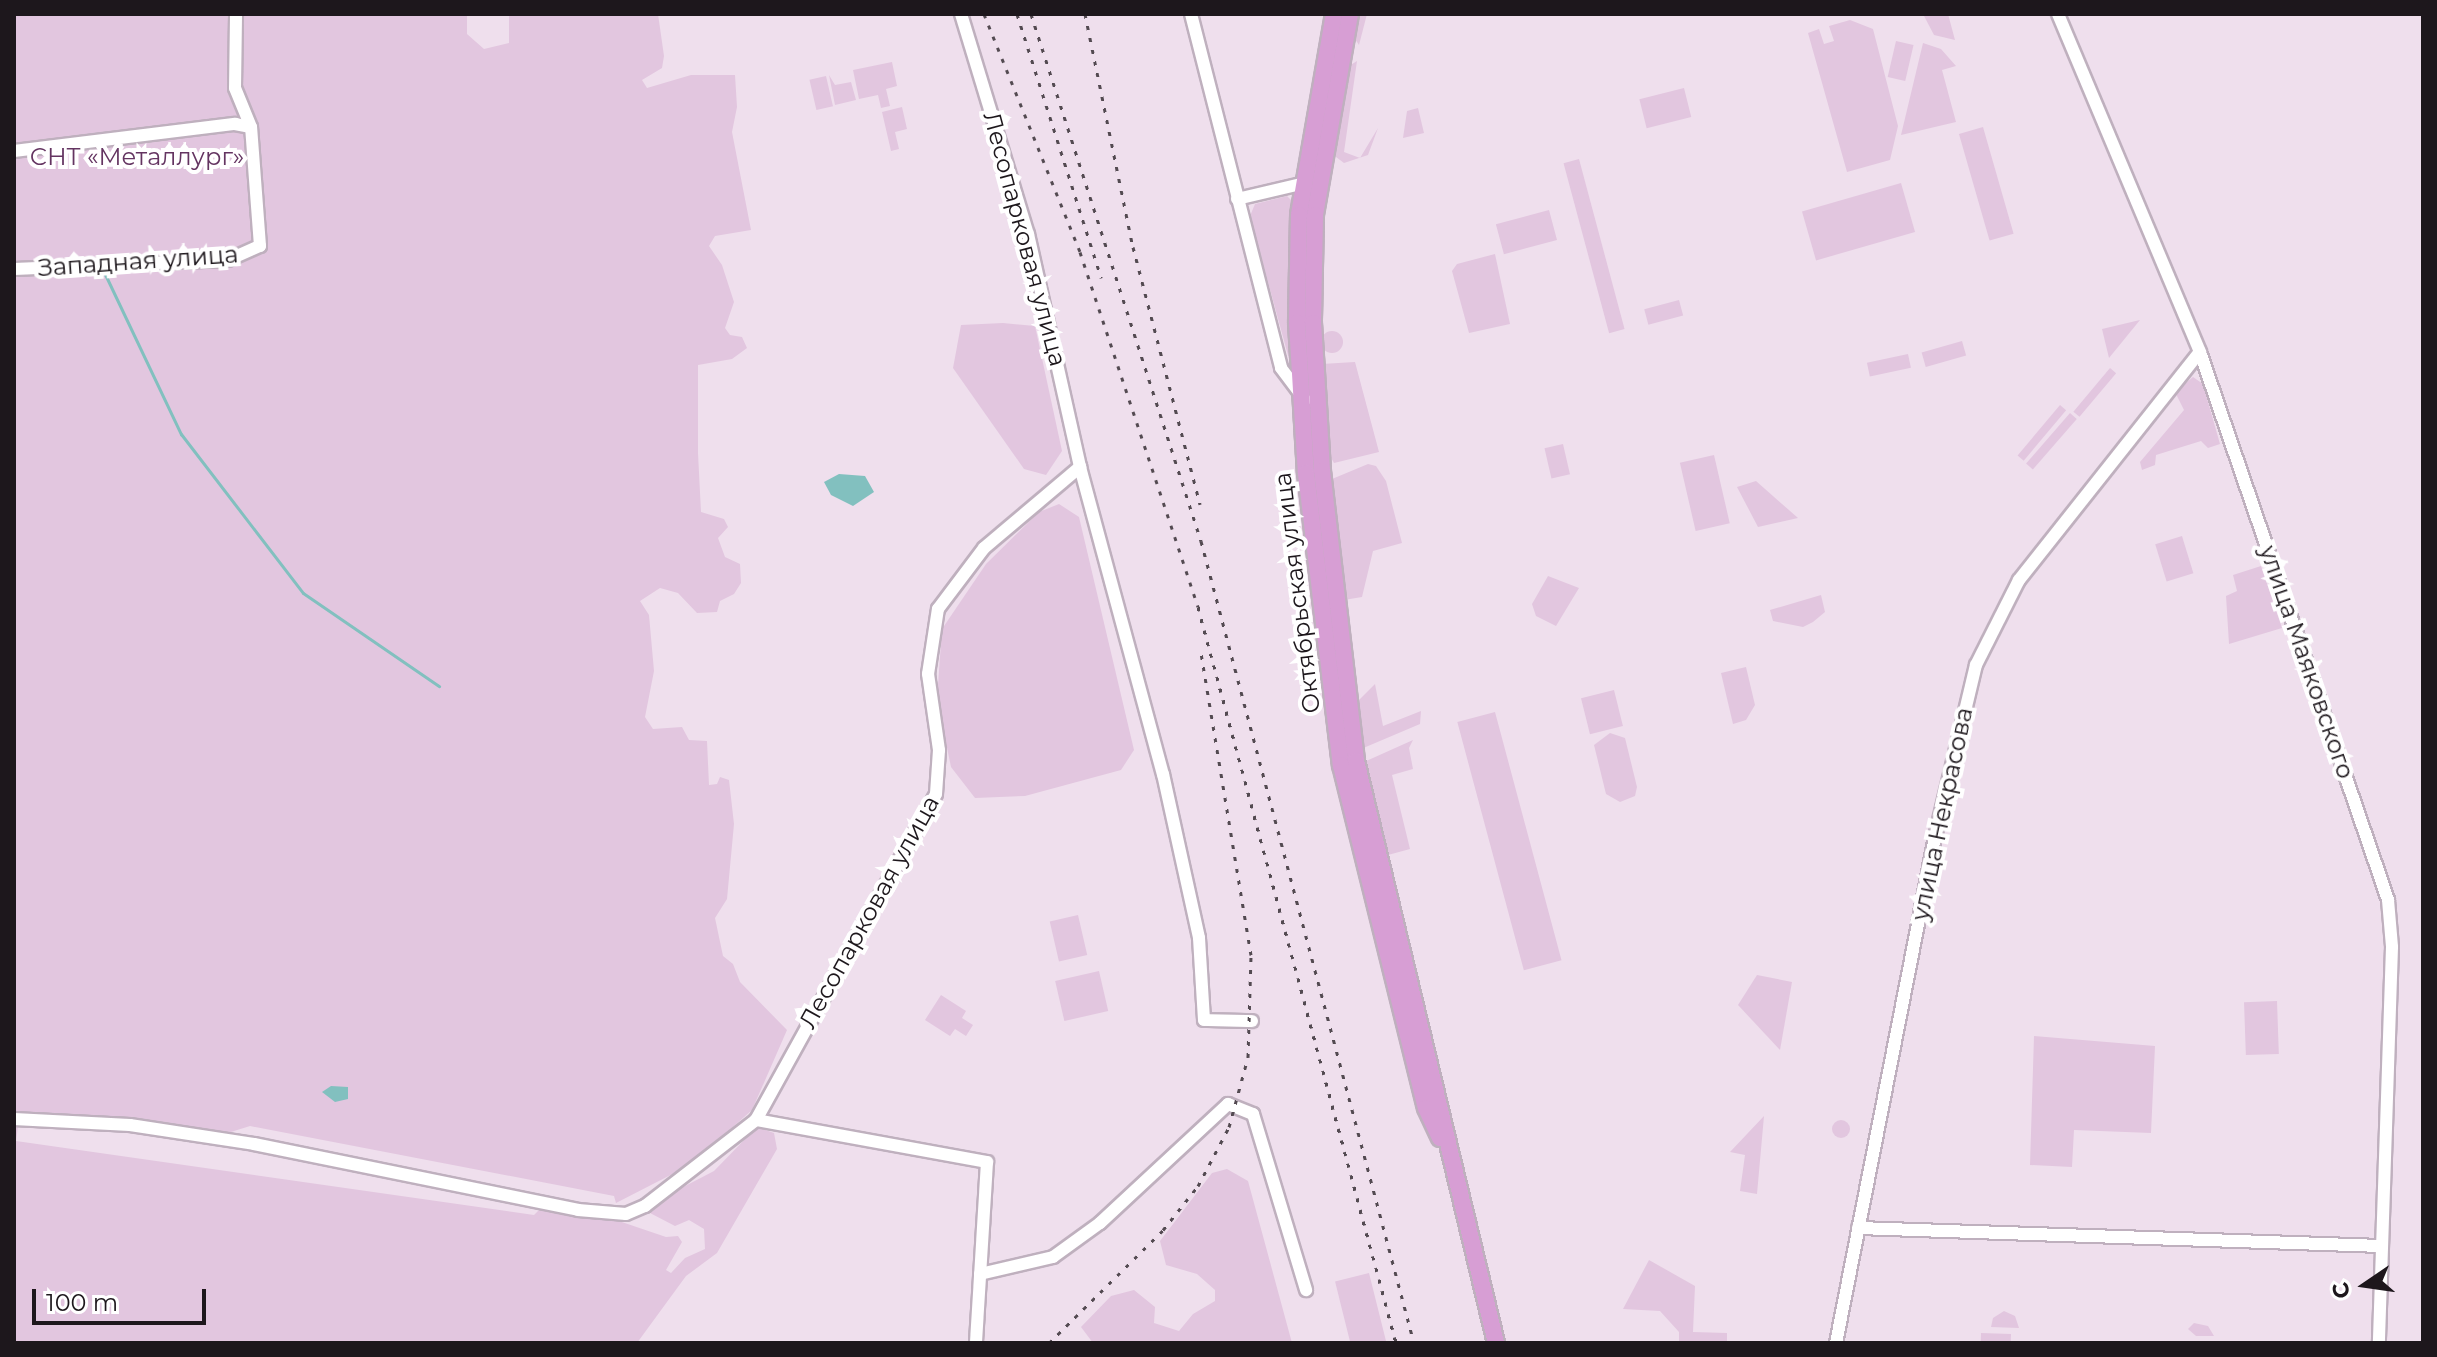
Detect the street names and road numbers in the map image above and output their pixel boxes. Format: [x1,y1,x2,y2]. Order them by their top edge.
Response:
street label: Лесопарковая улица [977,109,1073,369]
street label: Западная улица [37,240,239,282]
street label: Октябрьская улица [1268,471,1326,715]
street label: улица Маяковского [2254,542,2360,782]
street label: улица Некрасова [1905,705,1979,923]
street label: Лесопарковая улица [793,790,945,1034]

